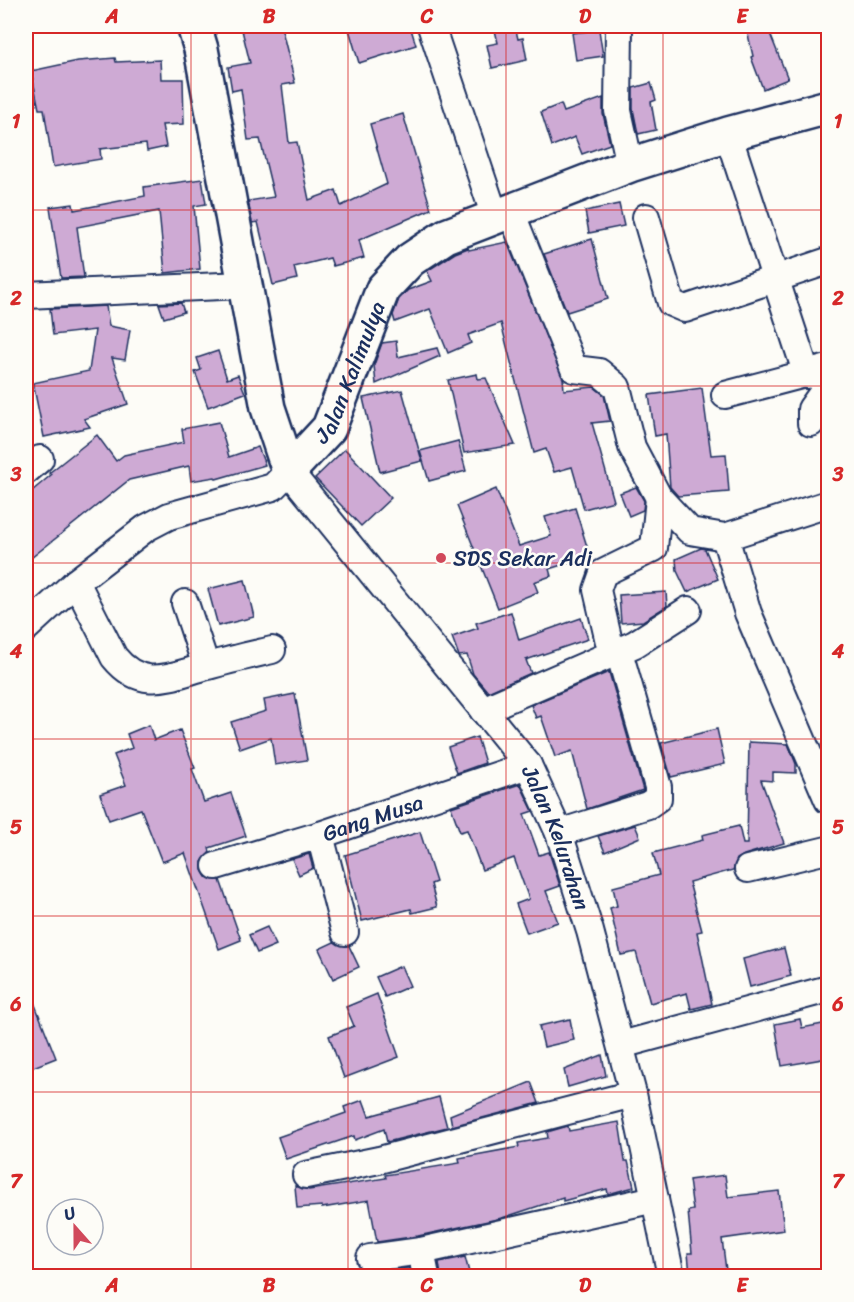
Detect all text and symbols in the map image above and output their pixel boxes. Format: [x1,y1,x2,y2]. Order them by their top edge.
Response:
text: A [104,0,119,34]
text: B [263,0,276,34]
text: C [420,0,434,34]
text: D [579,0,592,34]
text: E [736,0,749,34]
text: 1 [12,104,21,139]
text: 1 [834,104,843,139]
text: 2 [9,281,22,316]
text: 2 [831,281,844,316]
street label: Jalan Kalimulya [303,295,396,453]
text: 3 [10,457,22,492]
text: 3 [832,457,844,492]
place label: SDS Sekar Adi [453,539,593,578]
marker: SDS Sekar Adi [434,551,448,565]
text: 4 [9,634,23,669]
text: 4 [831,634,845,669]
street label: Jalan Kelurahan [511,758,602,915]
street label: Gang Musa [317,782,428,852]
text: 5 [10,810,22,845]
text: 5 [832,810,844,845]
text: 6 [9,987,22,1022]
text: 6 [831,987,844,1022]
text: 7 [10,1164,23,1199]
text: 7 [832,1164,845,1199]
north arrow [45,1197,105,1257]
text: U [60,1198,81,1229]
text: A [104,1268,119,1302]
text: B [263,1268,276,1302]
text: C [420,1268,434,1302]
text: D [579,1268,592,1302]
text: E [736,1268,749,1302]

